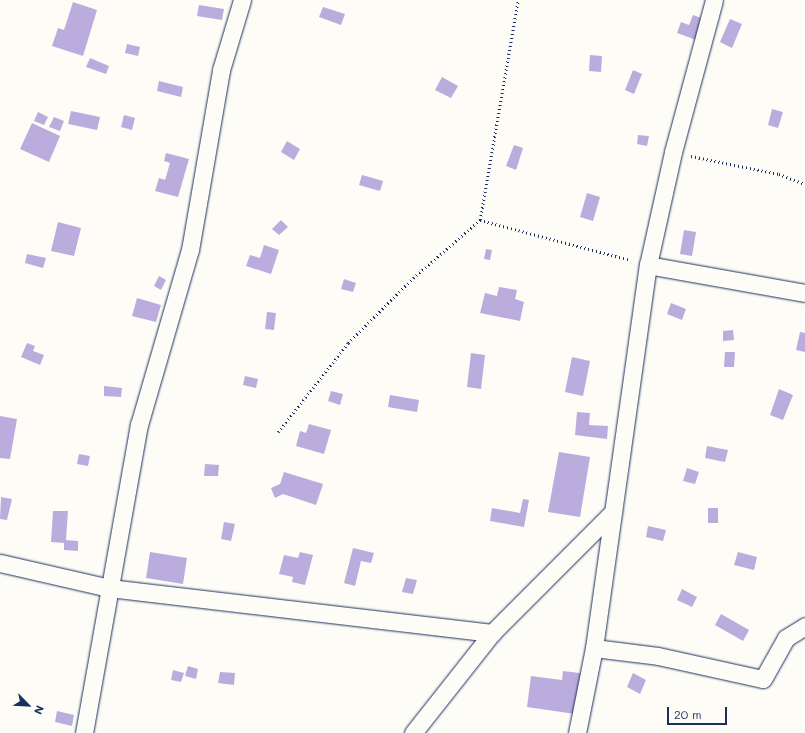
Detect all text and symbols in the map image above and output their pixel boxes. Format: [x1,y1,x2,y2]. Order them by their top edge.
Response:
north arrow [8,685,48,725]
scale bar [669,699,729,725]
text: N [31,703,48,717]
text: 20 m [674,706,702,722]

